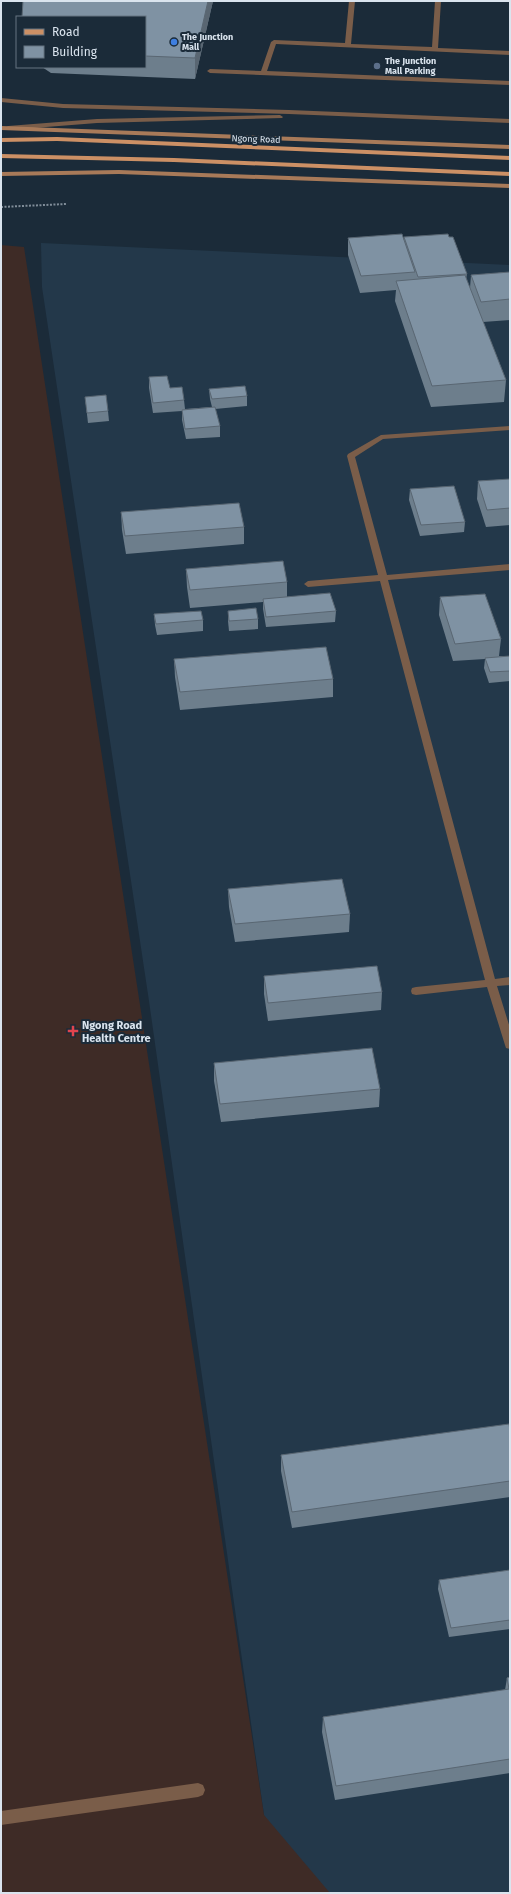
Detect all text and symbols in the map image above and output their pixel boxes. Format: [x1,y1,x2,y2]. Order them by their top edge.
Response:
legend [16,16,146,68]
text: Road [52,25,80,39]
place label: The Junction Mall [182,32,233,52]
marker: The Junction Mall [169,37,179,47]
text: Building [52,45,98,59]
place label: The Junction Mall Parking [385,56,436,76]
marker: The Junction Mall Parking [372,61,382,71]
street label: Ngong Road [231,133,281,145]
place label: Ngong Road Health Centre [82,1019,151,1045]
marker: Ngong Road Health Centre [67,1025,79,1037]

